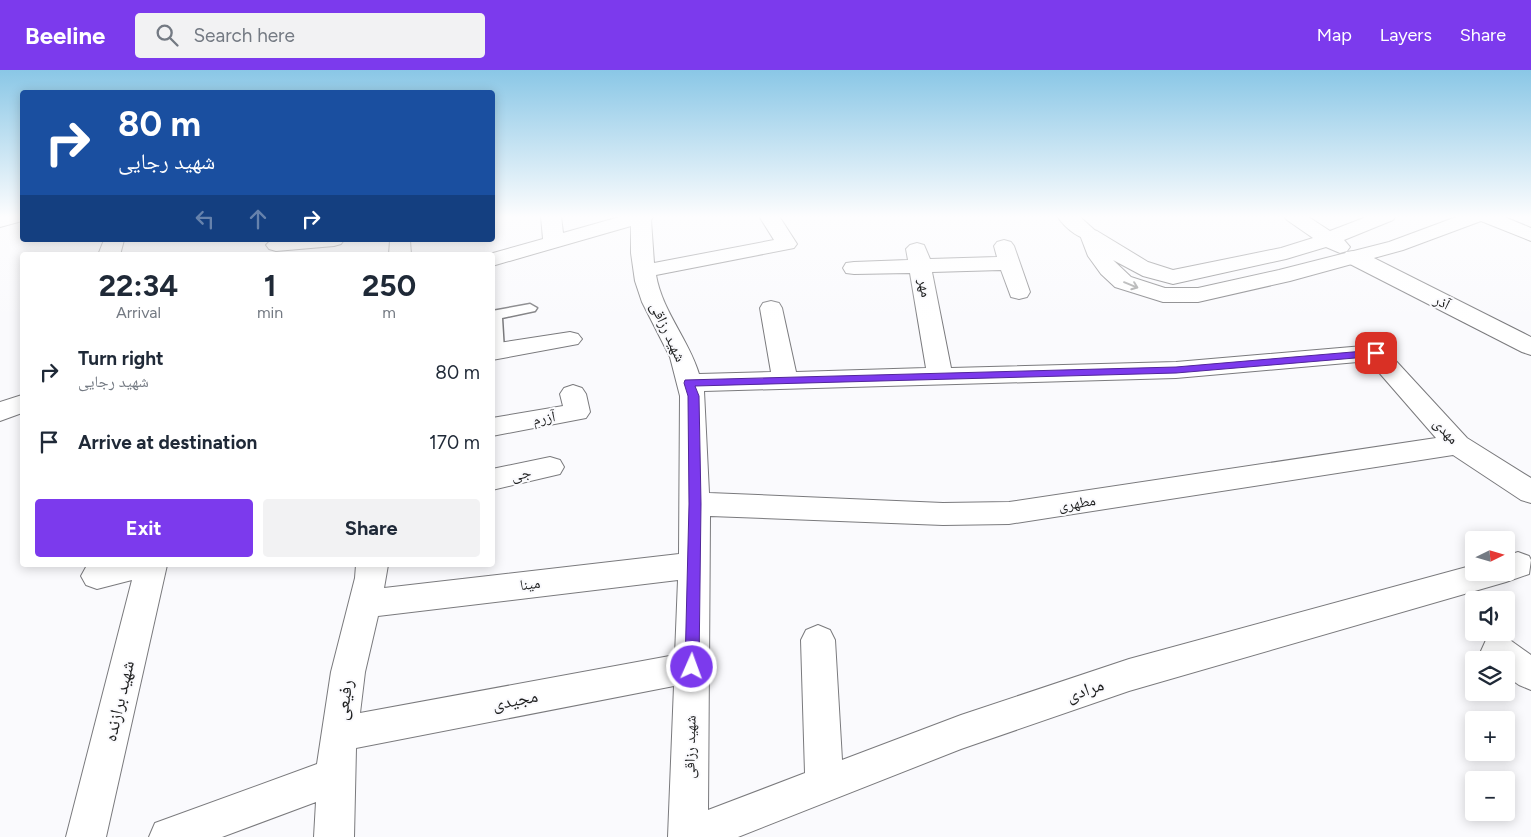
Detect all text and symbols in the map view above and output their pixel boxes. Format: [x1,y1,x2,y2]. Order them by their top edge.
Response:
search box [135,13,485,58]
text: Beeline [25,21,105,50]
icon: search [153,21,181,49]
text: Search here [193,24,295,47]
text: Map [1317,24,1352,46]
text: Layers [1380,24,1432,46]
text: Share [1460,24,1506,46]
text: 80 m [118,103,201,145]
icon: right [35,110,100,175]
text: شهید رجایی [118,148,215,175]
icon: left [191,205,219,233]
icon: ahead [244,205,272,233]
icon: right [297,205,325,233]
text: 22:34 [99,267,178,304]
text: 1 [264,267,276,304]
text: 250 [362,267,416,304]
street label: مهر [914,276,936,299]
one-way arrow [1123,280,1138,290]
street label: آذر [1430,290,1454,314]
street label: شهید رزاقی [646,299,690,365]
text: Arrival [116,303,161,322]
text: min [257,303,283,322]
text: m [382,303,396,322]
pin [1355,332,1397,374]
icon: arrive [1362,339,1390,367]
text: Turn right [78,347,164,370]
icon: right [35,358,63,386]
text: 80 m [435,361,480,384]
text: شهید رجایی [78,372,149,391]
street label: آزرم [531,407,558,430]
street label: مهدی [1429,414,1463,449]
icon: arrive [35,428,63,456]
text: Arrive at destination [78,431,257,454]
text: 170 m [429,431,480,454]
street label: جی [509,463,533,486]
street label: مطهری [1057,491,1097,516]
button: Exit [35,499,253,557]
button: Share [263,499,480,557]
north arrow [1465,531,1515,581]
map controls [1465,531,1515,821]
street label: مینا [519,574,541,594]
button: sound [1465,591,1515,641]
position arrow [665,640,717,692]
button: layers [1465,651,1515,701]
street label: شهید برازنده [99,658,139,744]
street label: مرادی [1063,673,1107,707]
street label: رفیعی [330,678,358,722]
street label: مجیدی [490,685,540,715]
button: + [1465,711,1515,761]
street label: شهید رزاقی [680,715,701,779]
button: − [1465,771,1515,821]

